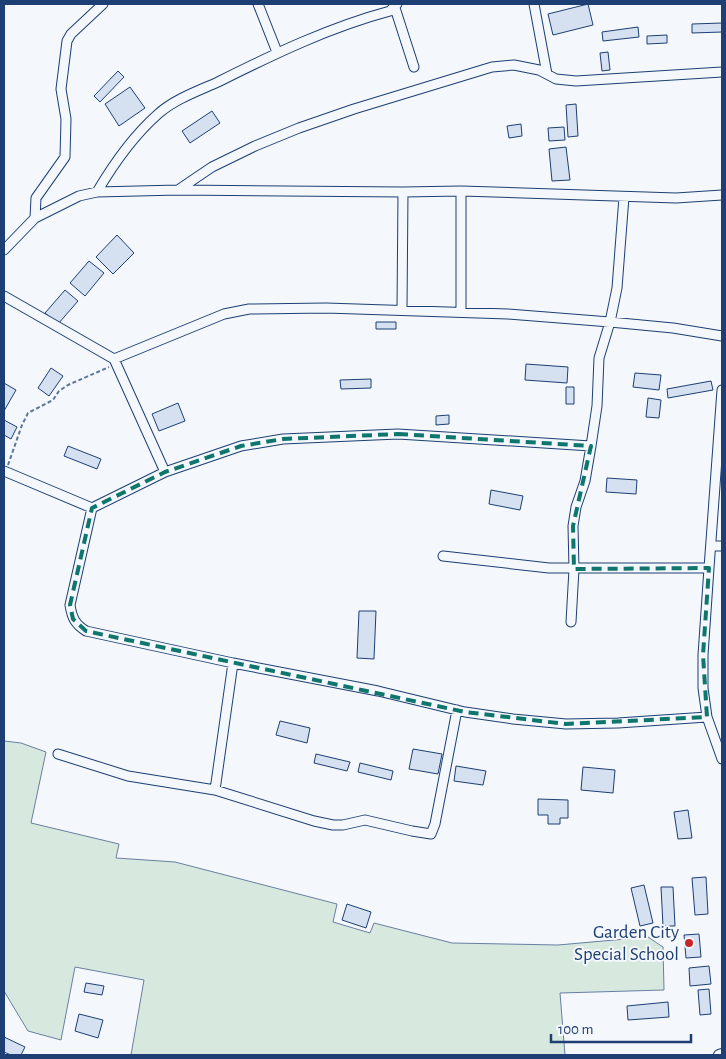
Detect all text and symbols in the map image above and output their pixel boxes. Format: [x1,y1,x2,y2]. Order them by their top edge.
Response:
place label: Garden City Special School [574,923,679,964]
marker: Garden City Special School [683,937,695,949]
scale bar [551,1012,691,1044]
text: 100 m [558,1022,593,1037]

